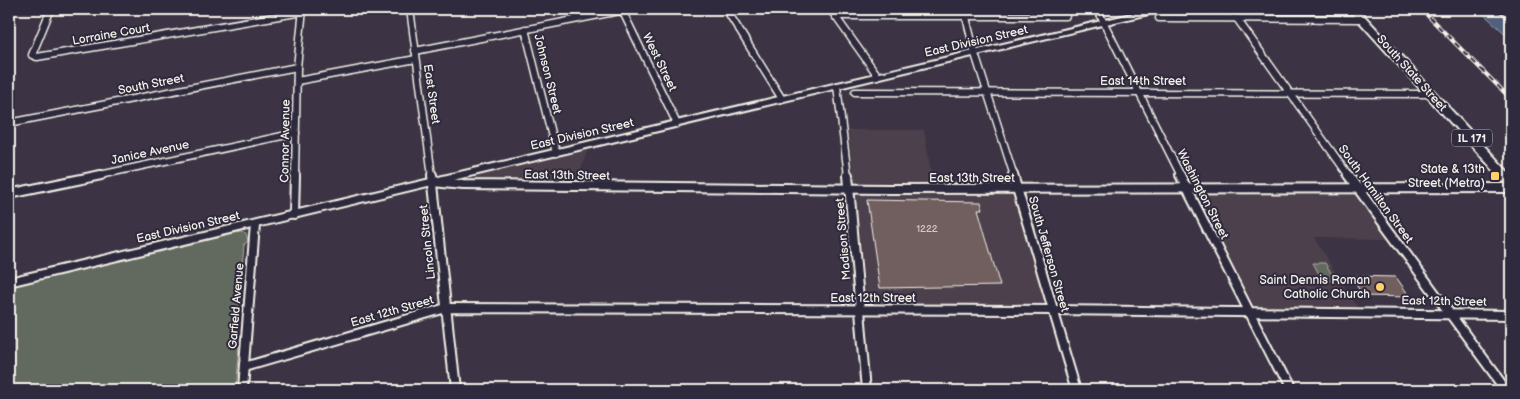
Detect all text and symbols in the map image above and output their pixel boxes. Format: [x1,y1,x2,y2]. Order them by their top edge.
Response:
street label: Lorraine Court [71,20,151,49]
street label: East Division Street [923,22,1030,61]
street label: West Street [639,31,680,94]
street label: South State Street [1373,32,1450,115]
street label: Johnson Street [530,33,565,116]
street label: East Street [420,63,443,125]
street label: South Street [117,71,186,98]
street label: East 14th Street [1100,74,1186,89]
street label: Connor Avenue [277,99,294,183]
street label: East Division Street [529,115,636,154]
road number: IL 171 [1452,130,1492,146]
street label: Janice Avenue [110,137,190,168]
street label: South Hamilton Street [1335,142,1417,247]
street label: Washington Street [1173,147,1232,242]
place label: State & 13th Street (Metra) [1408,162,1485,191]
street label: East 13th Street [524,167,610,184]
marker: State & 13th Street (Metra) [1489,170,1501,182]
street label: East 13th Street [929,171,1015,186]
street label: South Jefferson Street [1025,195,1072,314]
street label: Madison Street [832,197,855,281]
street label: Lincoln Street [416,204,439,280]
street label: East Division Street [135,208,242,247]
house number: 1222 [916,223,938,235]
street label: Garfield Avenue [225,263,248,350]
place label: Saint Dennis Roman Catholic Church [1259,273,1370,302]
marker: Saint Dennis Roman Catholic Church [1374,281,1386,293]
street label: East 12th Street [830,291,916,306]
street label: East 12th Street [349,292,436,330]
street label: East 12th Street [1401,293,1487,310]

